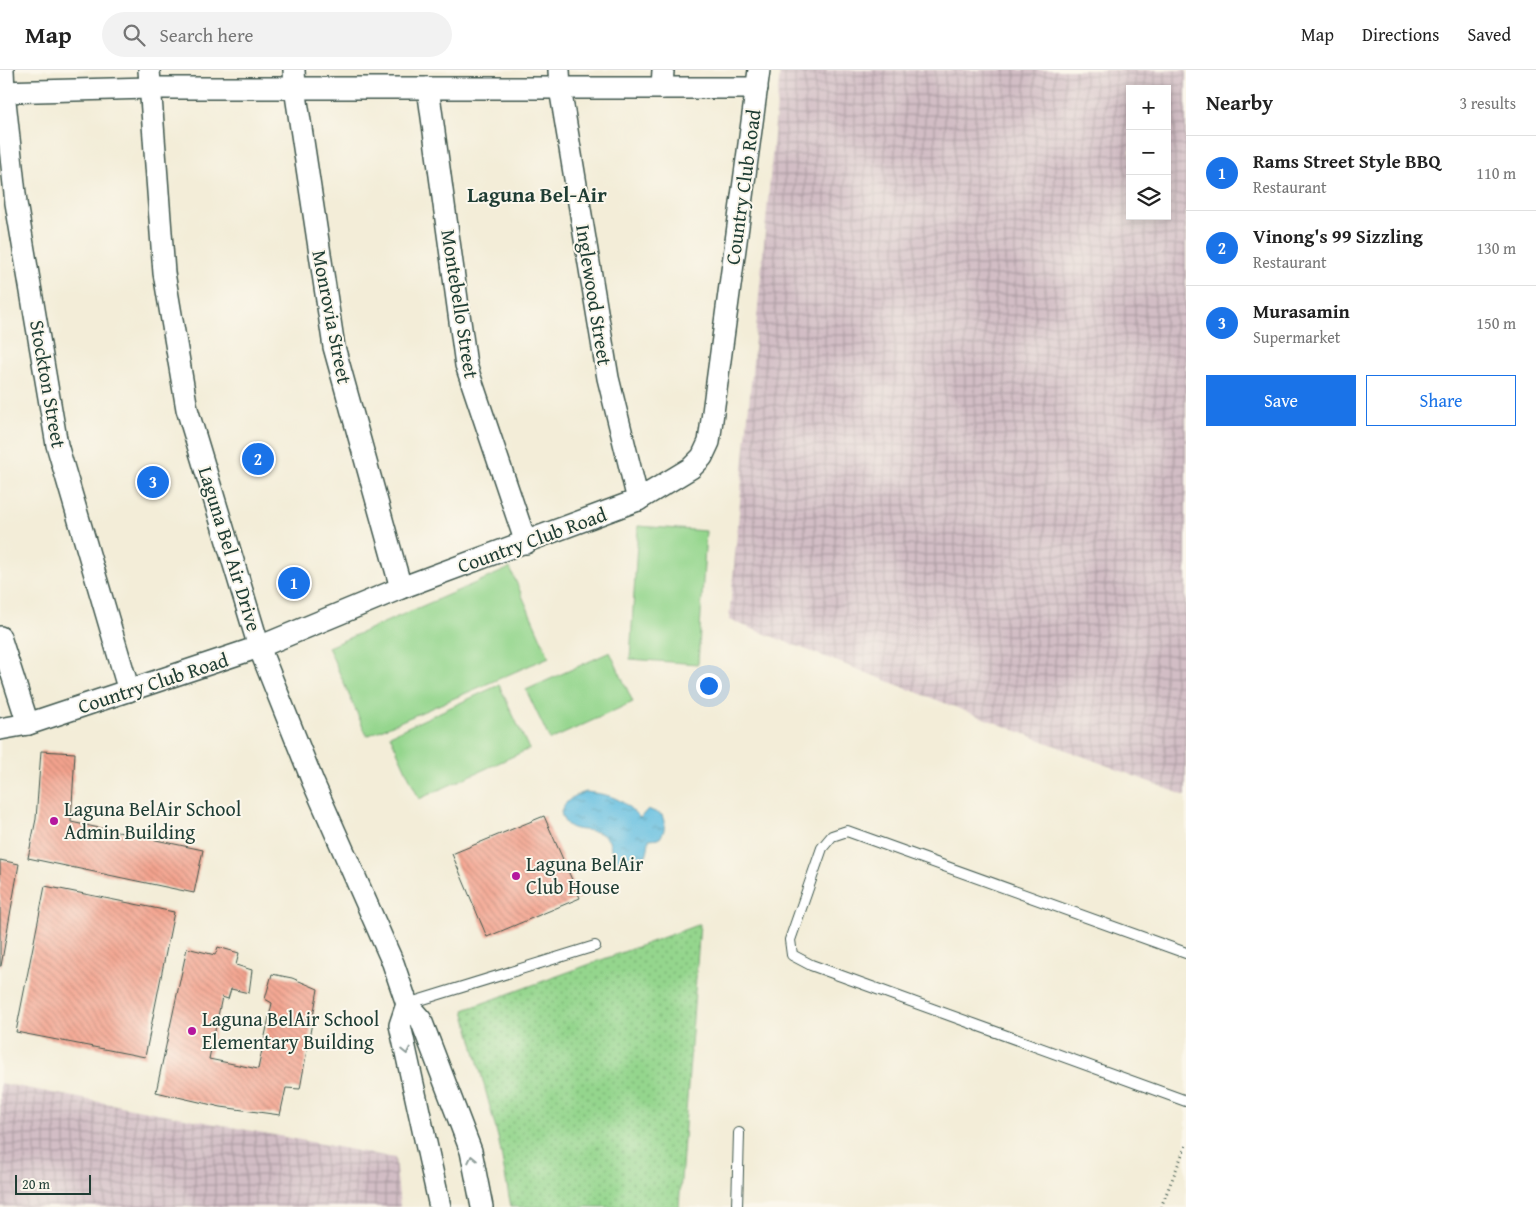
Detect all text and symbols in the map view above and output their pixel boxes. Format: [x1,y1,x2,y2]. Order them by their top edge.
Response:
search box [102,12,452,57]
text: Map [25,17,72,52]
icon: search [120,21,148,49]
text: Search here [160,21,253,49]
text: Map [1301,21,1334,48]
text: Directions [1362,21,1439,48]
text: Saved [1467,21,1511,48]
map controls [1126,85,1171,220]
button: + [1126,85,1171,130]
text: Nearby [1206,87,1273,118]
text: 3 results [1459,91,1516,115]
street label: Country Club Road [717,107,768,267]
button: − [1126,130,1171,175]
text: Rams Street Style BBQ [1253,147,1441,175]
text: 1 [1218,161,1226,185]
text: 110 m [1476,161,1516,185]
button: layers [1126,175,1171,220]
text: Restaurant [1253,175,1327,199]
district label: Laguna Bel-Air [467,179,607,210]
street label: Inglewood Street [569,222,620,367]
text: Vinong's 99 Sizzling [1253,222,1423,250]
street label: Montebello Street [434,227,487,380]
text: 2 [1218,236,1226,260]
text: 130 m [1476,236,1516,260]
street label: Monrovia Street [305,248,360,386]
text: Restaurant [1253,250,1327,274]
text: Murasamin [1253,297,1350,325]
text: 3 [1218,311,1226,335]
text: 150 m [1476,311,1516,335]
street label: Stockton Street [23,318,74,450]
text: Supermarket [1253,325,1340,349]
button: Save [1206,375,1356,426]
button: Share [1366,375,1516,426]
pin: 2 [242,440,274,478]
pin: 3 [137,463,169,501]
street label: Laguna Bel Air Drive [192,463,269,635]
street label: Country Club Road [453,499,611,580]
pin: 1 [278,564,310,602]
street label: Country Club Road [74,644,232,721]
your location [696,673,722,699]
place label: Laguna BelAir School Admin Building [64,794,242,846]
marker: Laguna BelAir School Admin Building [48,815,60,827]
place label: Laguna BelAir Club House [526,849,643,901]
marker: Laguna BelAir Club House [510,870,522,882]
place label: Laguna BelAir School Elementary Building [202,1004,380,1056]
marker: Laguna BelAir School Elementary Building [186,1025,198,1037]
one-way arrow [400,1046,411,1055]
one-way arrow [468,1155,478,1164]
scale bar [15,1172,91,1195]
text: 20 m [22,1174,50,1194]

